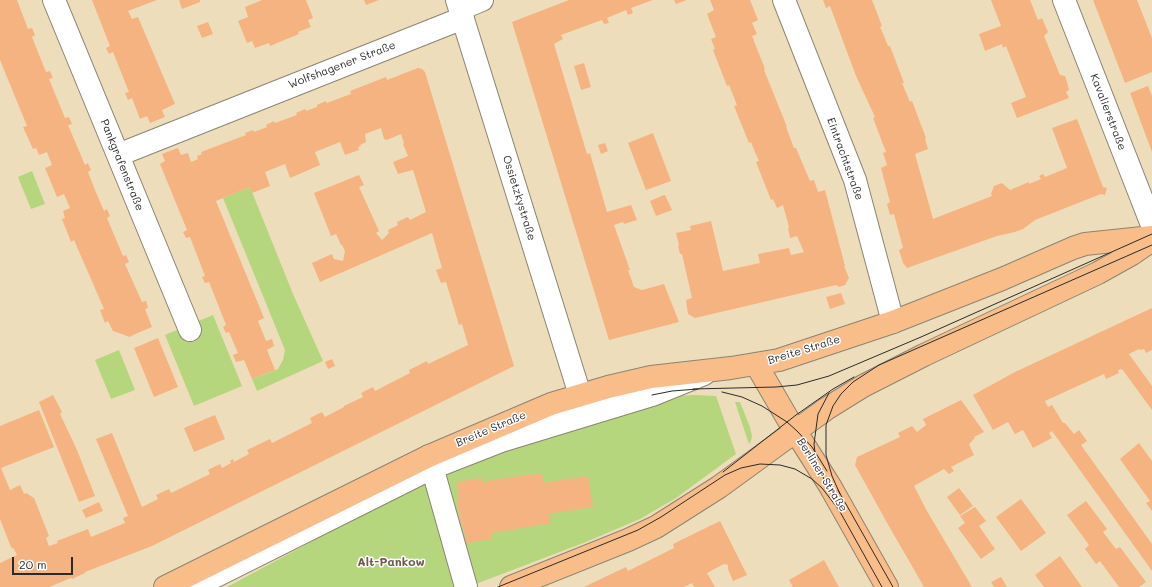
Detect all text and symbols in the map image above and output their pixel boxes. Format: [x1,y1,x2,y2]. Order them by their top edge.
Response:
street label: Wolfshagener Straße [286,38,398,92]
street label: Kavalierstraße [1087,72,1129,152]
street label: Eintrachtstraße [824,116,866,202]
street label: Pankgrafenstraße [98,117,146,213]
street label: Ossietzkystraße [500,154,538,242]
street label: Breite Straße [766,333,842,367]
street label: Breite Straße [454,408,528,450]
street label: Berliner Straße [794,436,850,514]
scale bar [14,549,75,575]
district label: Alt-Pankow [357,555,425,569]
text: 20 m [19,556,47,572]

